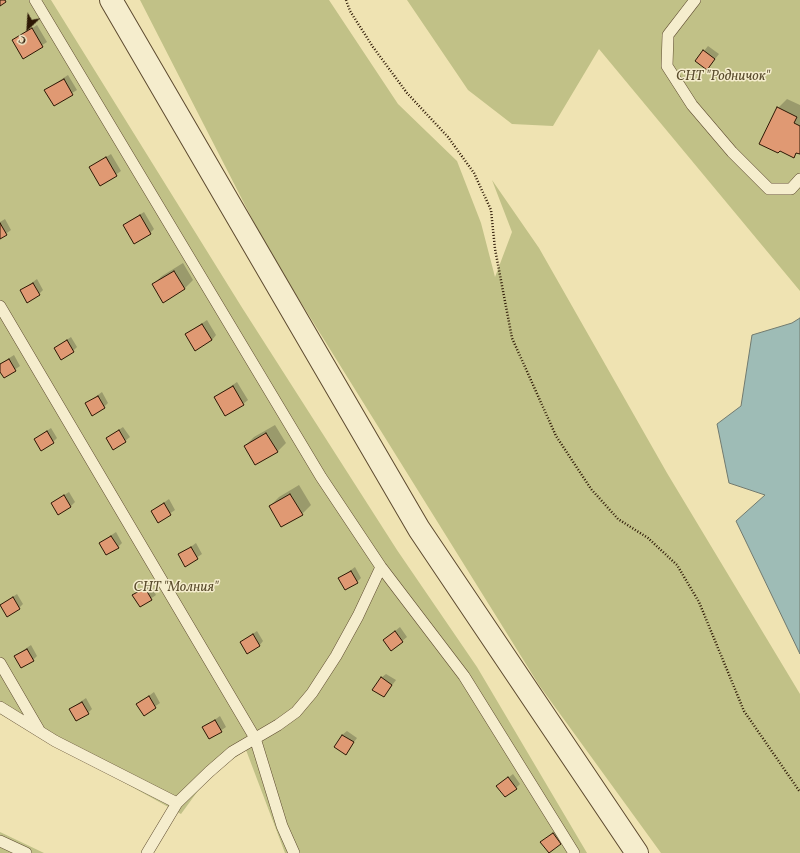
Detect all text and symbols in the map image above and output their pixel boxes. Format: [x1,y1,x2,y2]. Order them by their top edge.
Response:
north arrow [8,8,48,48]
text: С [16,31,29,48]
park label: СНТ "Родничок" [676,69,770,85]
park label: СНТ "Молния" [134,580,218,596]

